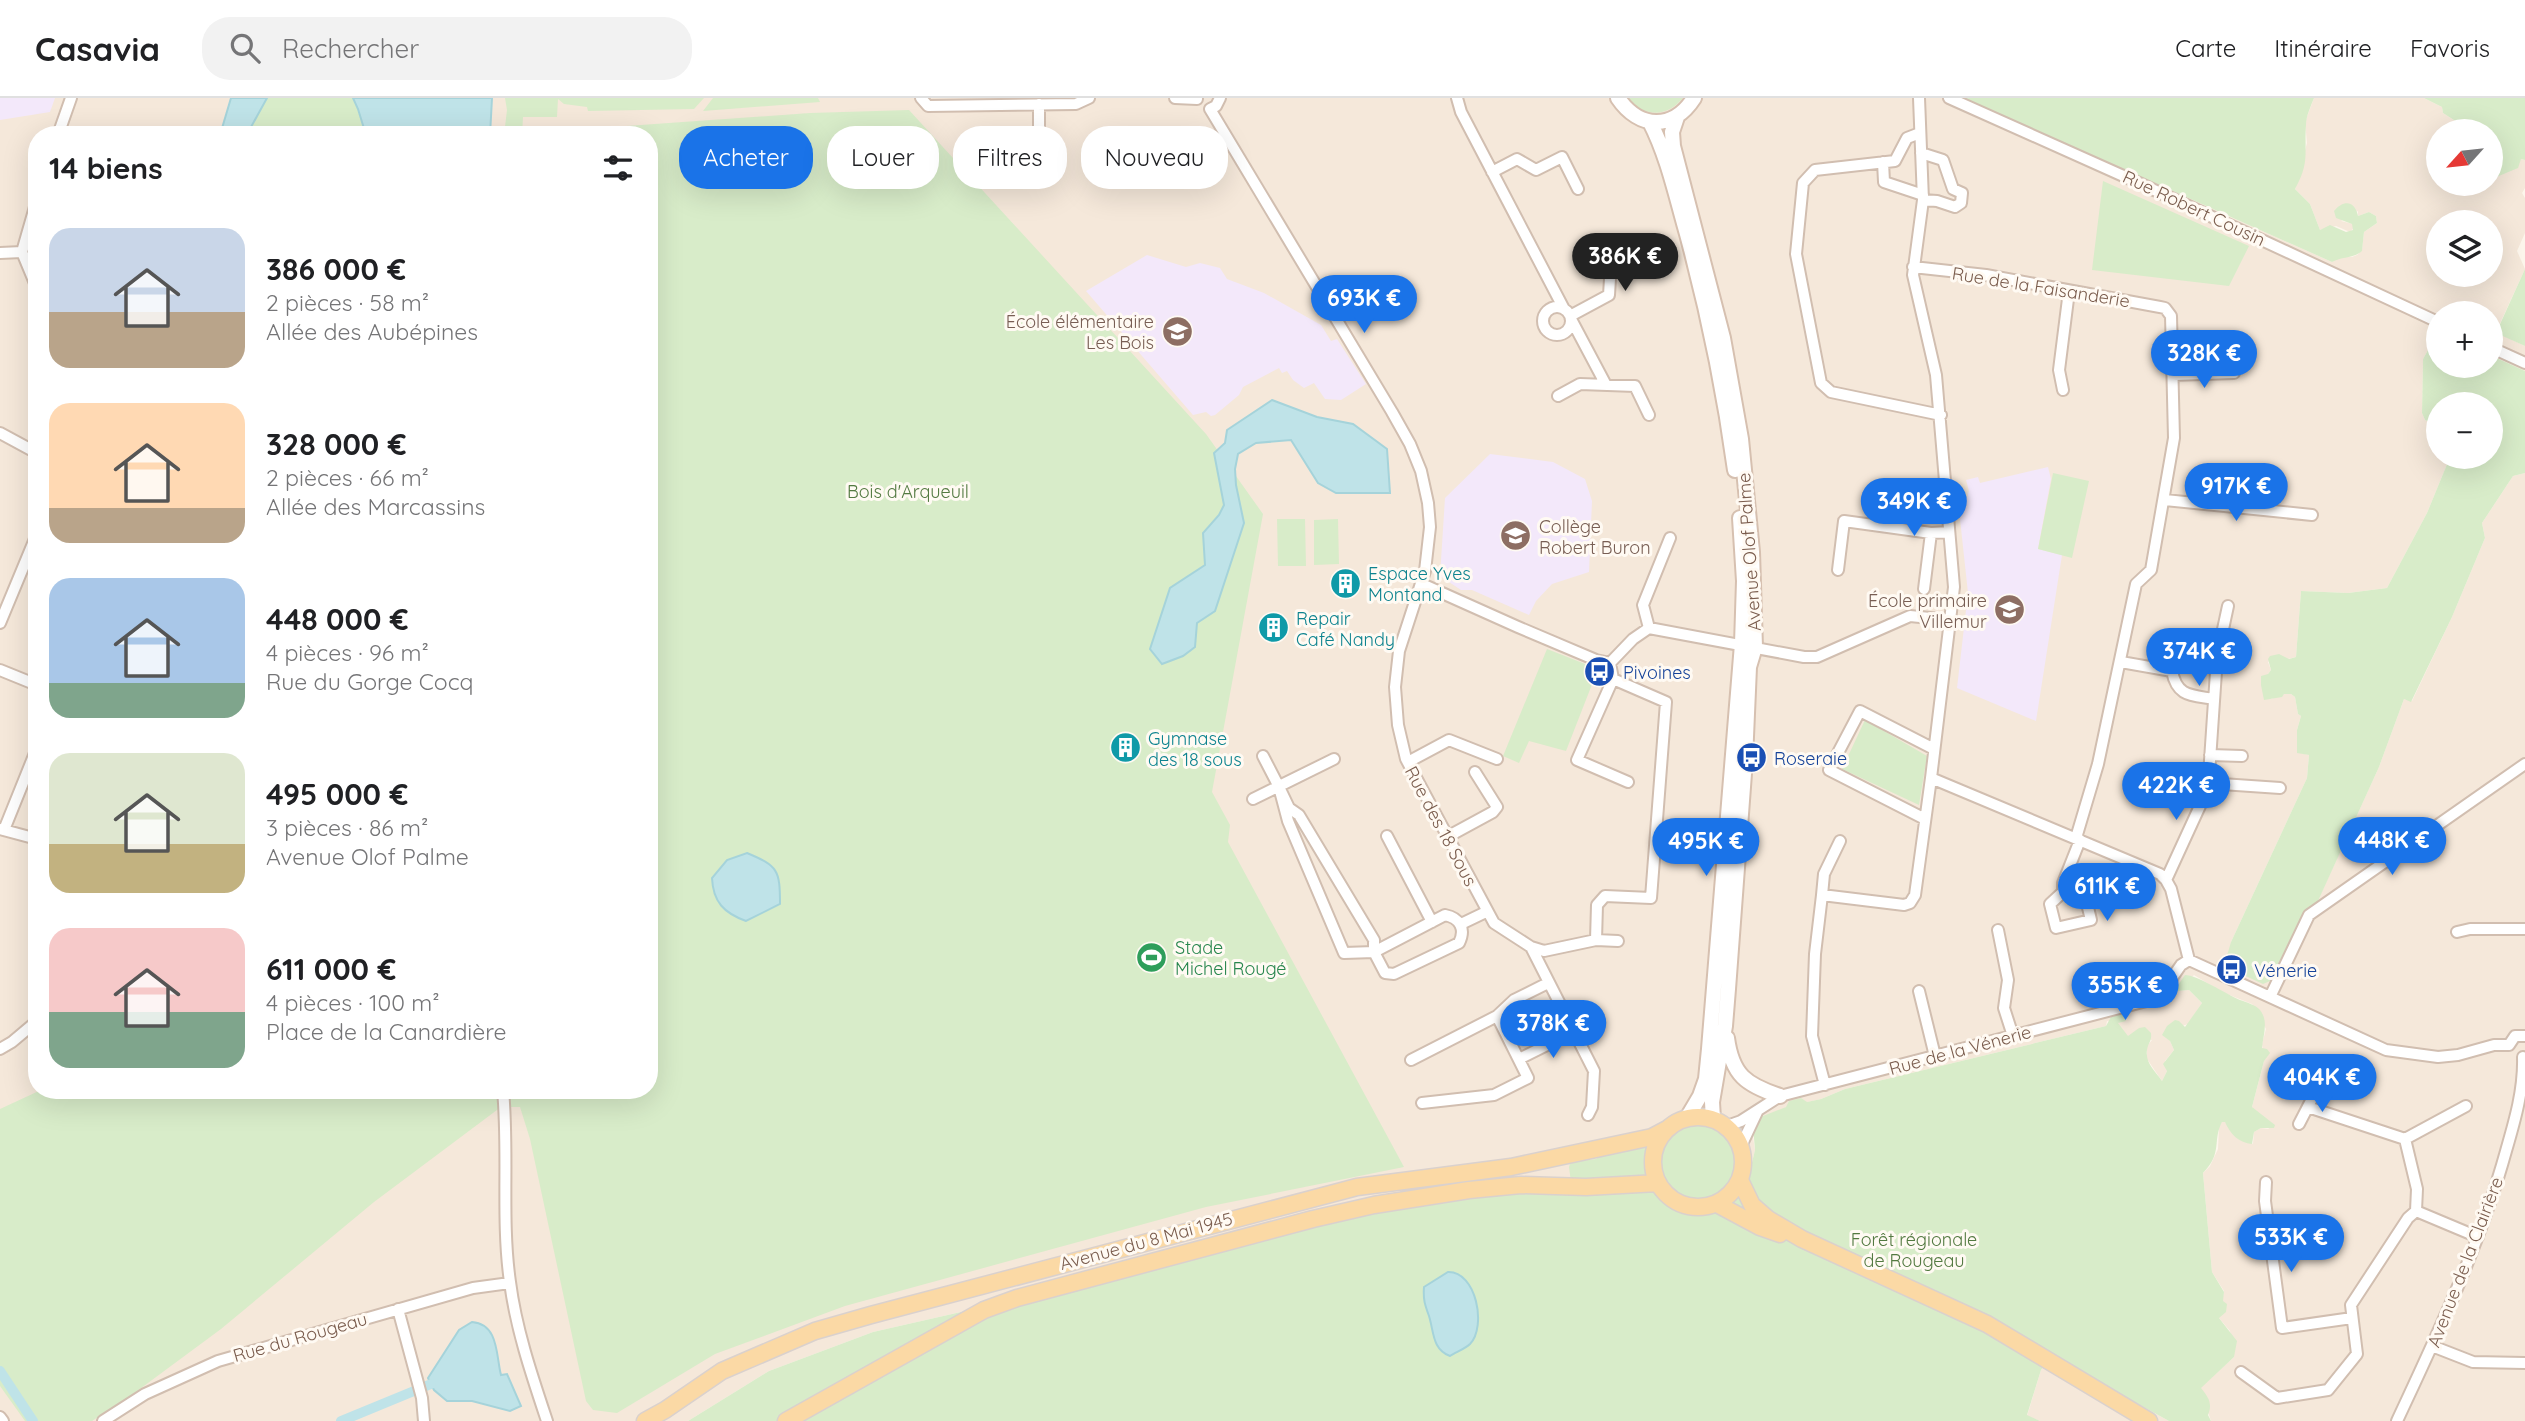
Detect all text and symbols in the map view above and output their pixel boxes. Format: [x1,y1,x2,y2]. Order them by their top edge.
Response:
search box [202,17,692,80]
text: Casavia [35,28,160,69]
icon: search [226,29,264,67]
text: Rechercher [282,32,419,65]
text: Carte [2175,33,2236,63]
text: Itinéraire [2274,33,2372,63]
text: Favoris [2410,33,2490,63]
north arrow [2426,119,2502,196]
map controls [2426,119,2503,469]
chip: Acheter [679,126,813,189]
chip: Louer [827,126,939,189]
chip: Filtres [953,126,1067,189]
chip: Nouveau [1081,126,1228,189]
text: 14 biens [49,149,163,187]
icon: filters [599,149,637,187]
street label: Rue Robert Cousin [2119,165,2269,251]
button: layers [2426,210,2503,287]
pin: 386K € [1568,234,1682,293]
text: 386K € [1588,241,1662,270]
text: 386 000 € [266,250,406,288]
icon: home [105,256,189,340]
street label: Rue de la Faisanderie [1950,262,2132,312]
pin: 693K € [1307,275,1421,335]
text: 693K € [1327,283,1401,312]
text: 2 pièces · 58 m² [266,288,429,317]
button: + [2426,301,2503,378]
place label: École élémentaire Les Bois [1006,310,1154,354]
school or university icon: École élémentaire Les Bois [1160,314,1194,348]
text: Allée des Aubépines [266,317,478,346]
pin: 328K € [2147,330,2261,390]
text: 328K € [2167,338,2241,367]
button: − [2426,392,2503,469]
text: 328 000 € [266,425,407,463]
icon: home [105,431,189,515]
text: 2 pièces · 66 m² [266,463,429,492]
pin: 917K € [2179,464,2293,523]
text: 917K € [2201,471,2271,500]
street label: Avenue Olof Palme [1732,472,1766,632]
pin: 349K € [1857,478,1971,538]
park label: Bois d'Arqueuil [847,480,969,503]
text: 349K € [1877,486,1951,515]
text: Allée des Marcassins [266,492,485,521]
place label: Collège Robert Buron [1539,515,1651,559]
school or university icon: Collège Robert Buron [1499,519,1533,553]
place label: Espace Yves Montand [1368,562,1471,606]
building icon: Espace Yves Montand [1328,566,1362,600]
place label: École primaire Villemur [1868,589,1987,633]
school or university icon: École primaire Villemur [1993,593,2027,627]
text: 448 000 € [266,600,409,638]
icon: home [105,606,189,690]
place label: Repair Café Nandy [1296,607,1395,651]
building icon: Repair Café Nandy [1256,611,1290,645]
pin: 374K € [2142,628,2256,688]
text: 374K € [2162,636,2236,665]
text: 4 pièces · 96 m² [266,638,429,667]
bus stop icon: Pivoines [1583,655,1617,689]
place label: Pivoines [1623,661,1691,684]
text: Rue du Gorge Cocq [266,667,474,696]
place label: Gymnase des 18 sous [1148,727,1242,771]
building icon: Gymnase des 18 sous [1108,731,1142,765]
bus stop icon: Roseraie [1734,741,1768,775]
place label: Roseraie [1774,747,1847,770]
street label: Rue des 18 Sous [1400,762,1482,890]
pin: 422K € [2119,762,2233,822]
text: 422K € [2138,770,2214,799]
text: 495 000 € [266,775,408,813]
icon: home [105,781,189,865]
text: 3 pièces · 86 m² [266,813,428,842]
pin: 495K € [1649,818,1763,878]
pin: 448K € [2335,818,2449,877]
text: 448K € [2354,825,2430,854]
text: 495K € [1668,826,1744,855]
text: Avenue Olof Palme [266,842,469,871]
pin: 611K € [2050,864,2164,923]
text: 611K € [2074,871,2140,900]
place label: Stade Michel Rougé [1175,936,1286,980]
sports icon: Stade Michel Rougé [1135,940,1169,974]
text: 611 000 € [266,950,396,988]
bus stop icon: Vénerie [2214,953,2248,987]
icon: home [105,956,189,1040]
place label: Vénerie [2254,959,2317,982]
pin: 355K € [2068,962,2182,1022]
text: 355K € [2088,970,2162,999]
text: 4 pièces · 100 m² [266,988,439,1017]
pin: 378K € [1496,1000,1610,1060]
text: 378K € [1516,1008,1590,1037]
text: Place de la Canardière [266,1017,507,1046]
street label: Rue de la Vénerie [1886,1020,2034,1080]
pin: 404K € [2265,1054,2379,1114]
text: 404K € [2283,1062,2361,1091]
street label: Avenue de la Clairière [2422,1174,2508,1350]
street label: Avenue du 8 Mai 1945 [1057,1207,1235,1275]
pin: 533K € [2234,1214,2348,1274]
text: 533K € [2254,1222,2328,1251]
park label: Forêt régionale de Rougeau [1851,1228,1977,1272]
street label: Rue du Rougeau [230,1307,370,1367]

